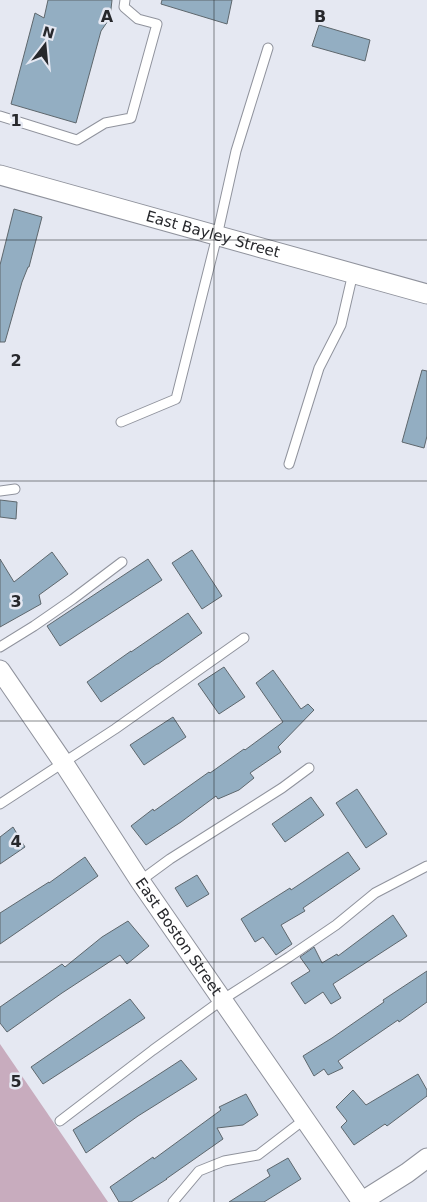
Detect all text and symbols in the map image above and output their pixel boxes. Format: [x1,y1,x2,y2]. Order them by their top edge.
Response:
text: A [101,7,114,26]
text: B [314,7,326,26]
north arrow [20,20,70,70]
text: N [41,23,56,42]
text: 1 [10,111,22,130]
street label: East Bayley Street [144,207,282,262]
text: 2 [10,351,22,370]
text: 3 [10,592,22,611]
text: 4 [10,832,22,851]
street label: East Boston Street [131,874,226,999]
text: 5 [10,1072,22,1091]

